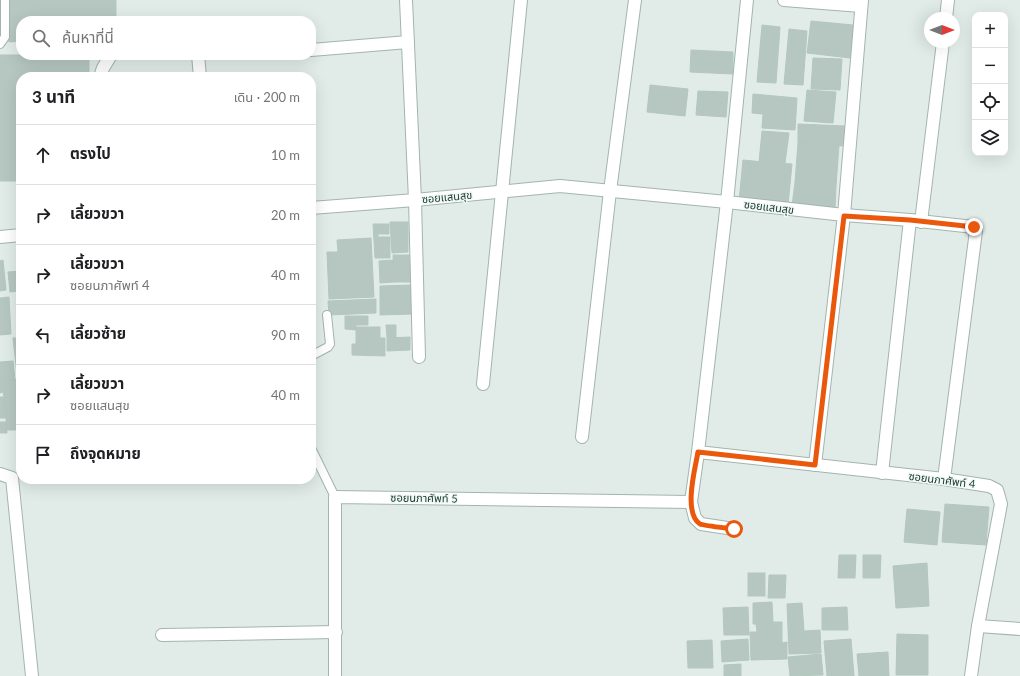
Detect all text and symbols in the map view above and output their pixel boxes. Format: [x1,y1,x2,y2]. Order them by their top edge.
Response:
north arrow [924,12,960,48]
map controls [972,12,1008,156]
button: + [972,12,1008,48]
search box [16,16,316,60]
icon: search [30,27,52,49]
text: ค้นหาที่นี่ [62,28,114,46]
button: − [972,48,1008,84]
button: locate [972,84,1008,120]
text: 3 นาที [32,86,75,107]
text: เดิน · 200 m [234,89,300,105]
button: layers [972,120,1008,156]
icon: ahead [32,144,54,166]
text: ตรงไป [70,144,111,162]
text: 10 m [271,147,300,163]
street label: ซอยแสนสุข [421,188,473,206]
street label: ซอยแสนสุข [743,197,795,217]
icon: right [32,204,54,226]
text: เลี้ยวขวา [70,204,124,222]
text: 20 m [271,207,300,223]
route end [965,218,983,236]
text: เลี้ยวขวา [70,254,124,272]
icon: right [32,264,54,286]
text: 40 m [271,267,300,283]
text: ซอยนภาศัพท์ 4 [70,277,149,293]
icon: left [32,324,54,346]
text: เลี้ยวซ้าย [70,324,126,342]
text: 90 m [271,327,300,343]
text: เลี้ยวขวา [70,374,124,392]
icon: right [32,384,54,406]
text: 40 m [271,387,300,403]
text: ซอยแสนสุข [70,397,130,413]
icon: arrive [32,444,54,466]
text: ถึงจุดหมาย [70,444,141,462]
street label: ซอยนภาศัพท์ 4 [908,469,977,490]
street label: ซอยนภาศัพท์ 5 [390,490,458,505]
route start [725,520,743,538]

